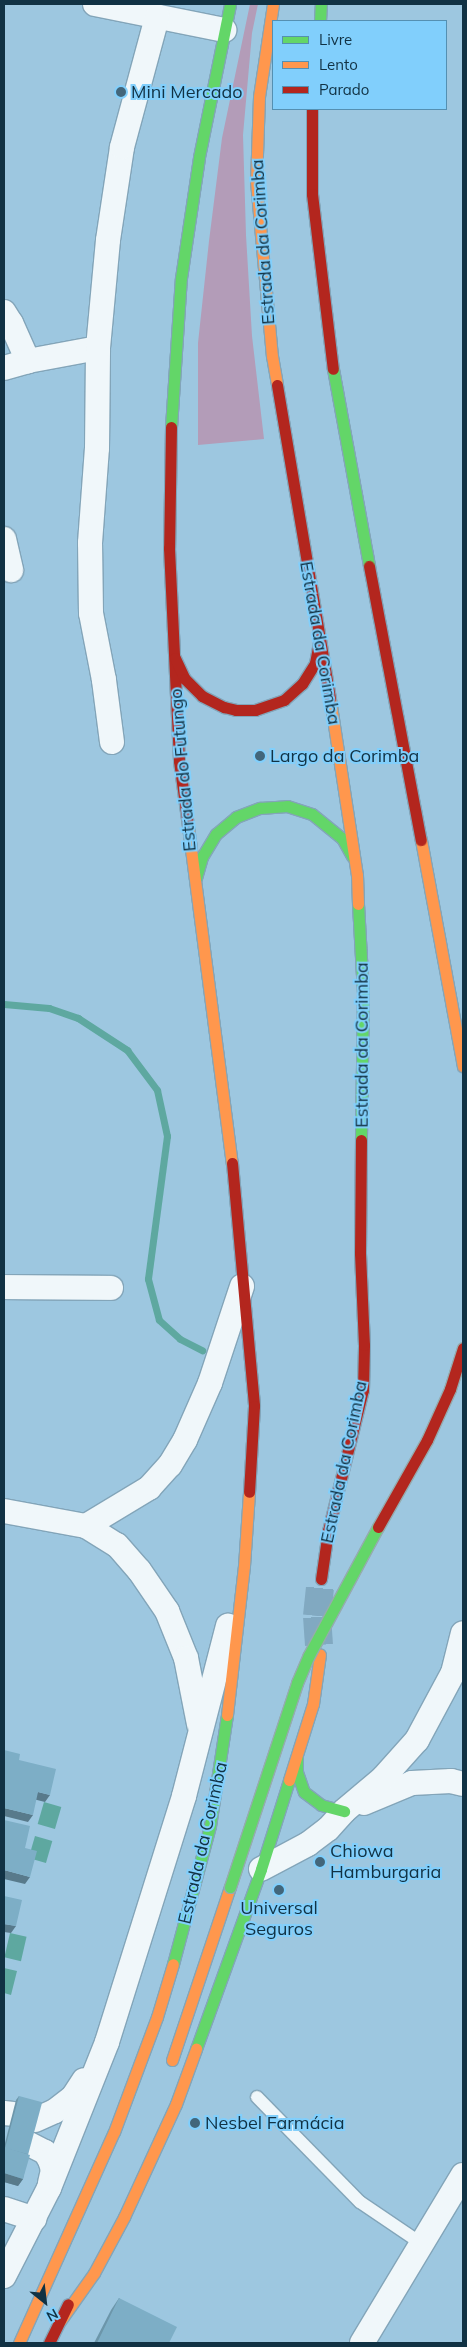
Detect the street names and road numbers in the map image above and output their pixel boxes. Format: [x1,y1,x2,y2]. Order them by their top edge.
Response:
street label: Estrada da Corimba [246,159,280,325]
street label: Estrada da Corimba [295,560,345,726]
street label: Estrada do Futungo [165,688,201,852]
street label: Estrada da Corimba [351,962,373,1128]
street label: Estrada da Corimba [316,1379,372,1545]
street label: Estrada da Corimba [174,1760,232,1926]

